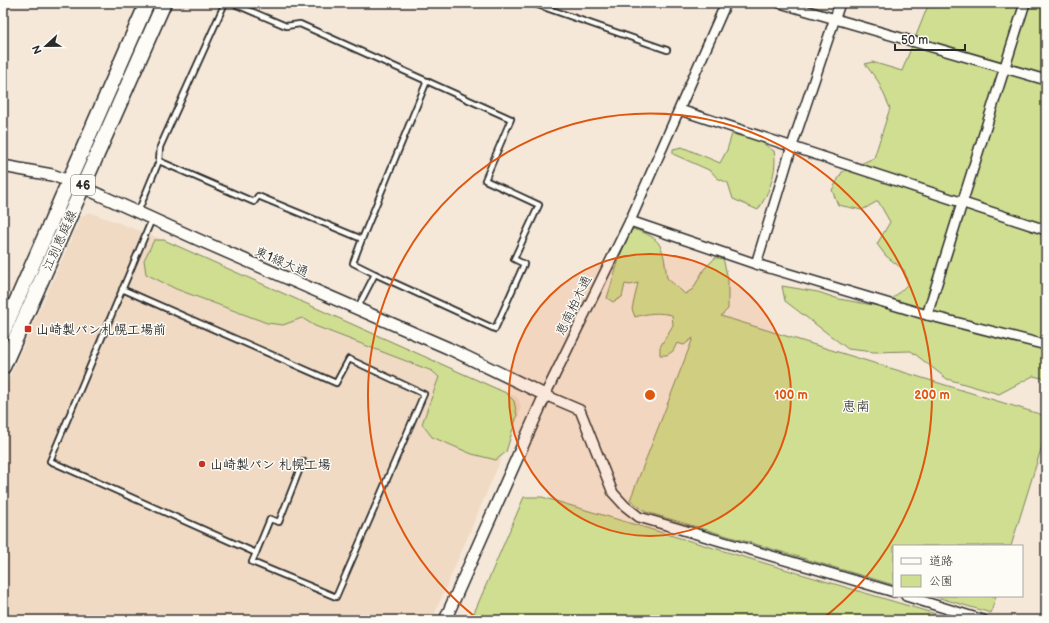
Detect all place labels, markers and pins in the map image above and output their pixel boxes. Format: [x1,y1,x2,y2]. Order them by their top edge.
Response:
place label: 山崎製パン札幌工場前 [36,322,166,338]
marker: 山崎製パン札幌工場前 [23,324,33,334]
centre of rings [643,388,657,402]
place label: 山崎製パン 札幌工場 [210,457,331,473]
marker: 山崎製パン 札幌工場 [197,459,207,469]

